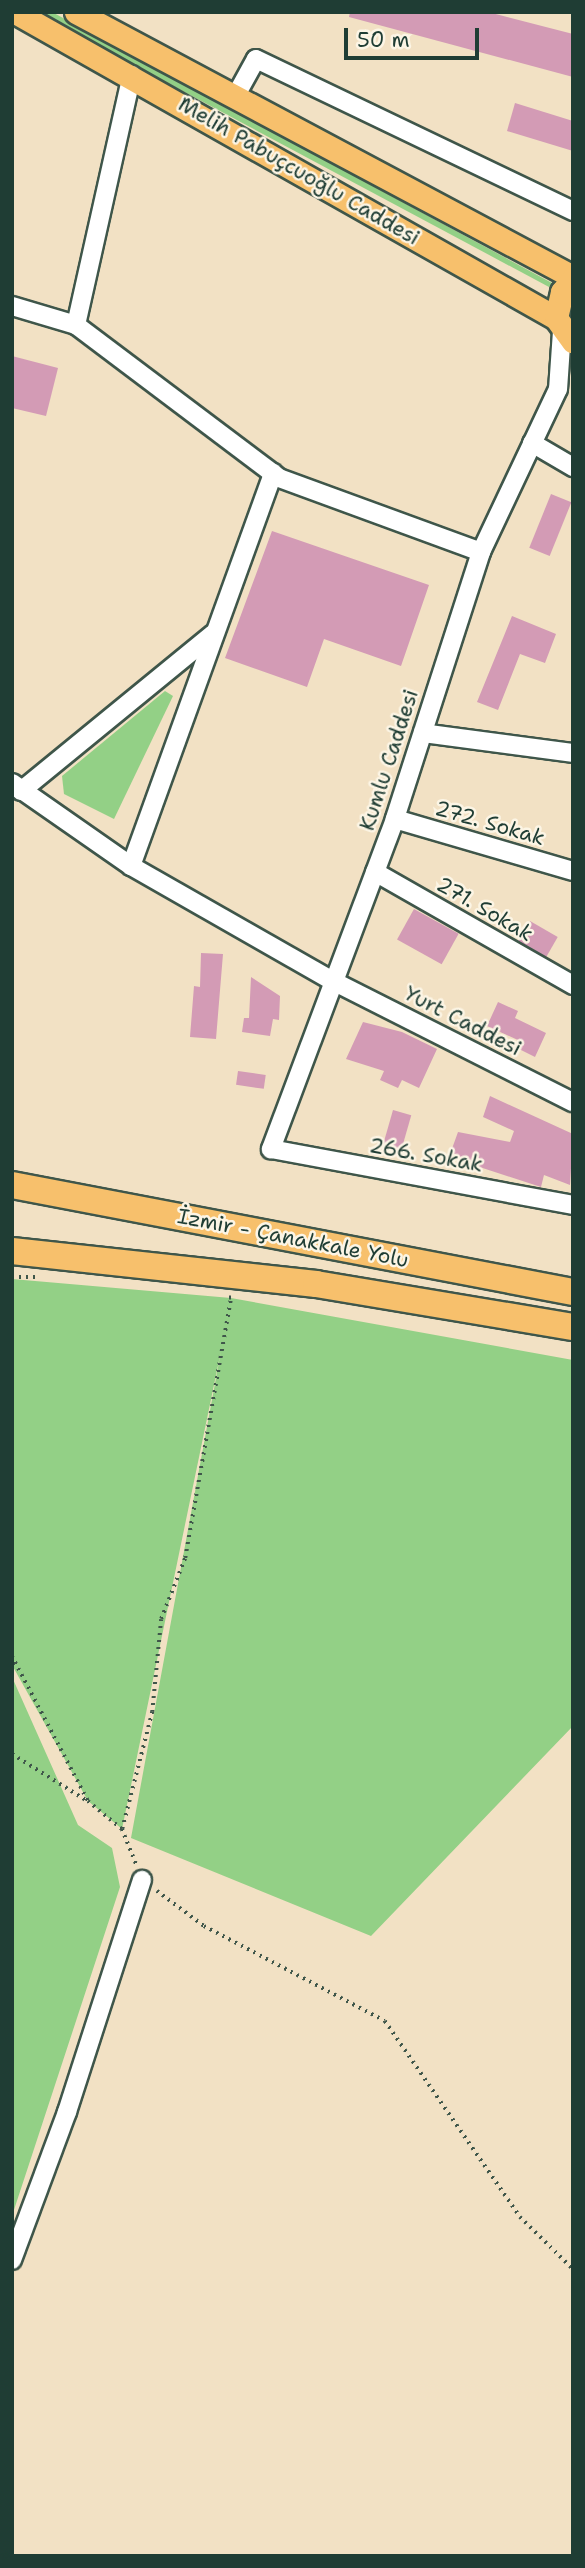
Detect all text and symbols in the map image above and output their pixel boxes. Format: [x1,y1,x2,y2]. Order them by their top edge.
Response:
scale bar [347,14,482,58]
text: 50 m [357,26,410,54]
street label: Melih Pabuçcuoğlu Caddesi [174,91,424,251]
street label: Kumlu Caddesi [354,686,424,834]
street label: 272. Sokak [432,795,548,851]
street label: 271. Sokak [432,871,538,947]
street label: Yurt Caddesi [400,981,526,1061]
street label: 266. Sokak [367,1133,485,1177]
street label: İzmir - Çanakkale Yolu [175,1203,411,1273]

